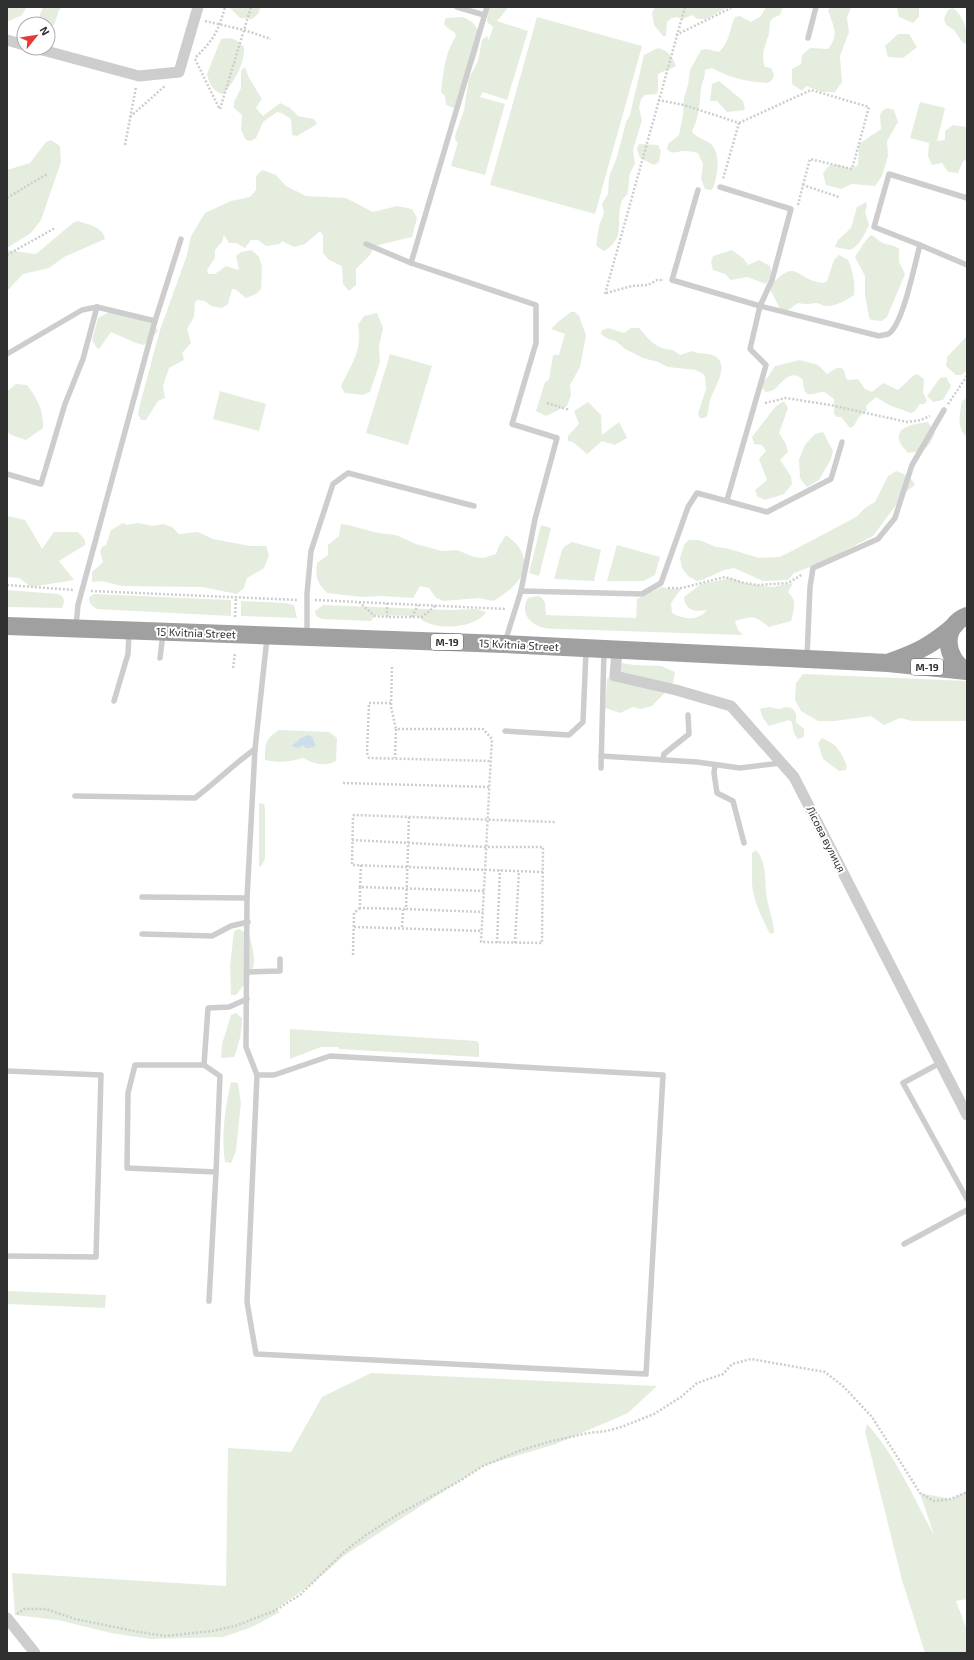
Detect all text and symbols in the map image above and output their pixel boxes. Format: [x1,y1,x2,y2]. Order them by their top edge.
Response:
north arrow [16,16,56,56]
text: N [37,24,53,37]
street label: 15 Kvitnia Street [156,625,236,640]
road number: М-19 [431,634,463,650]
street label: 15 Kvitnia Street [479,636,559,653]
road number: М-19 [911,659,943,675]
street label: Лісова вулиця [803,803,849,875]

